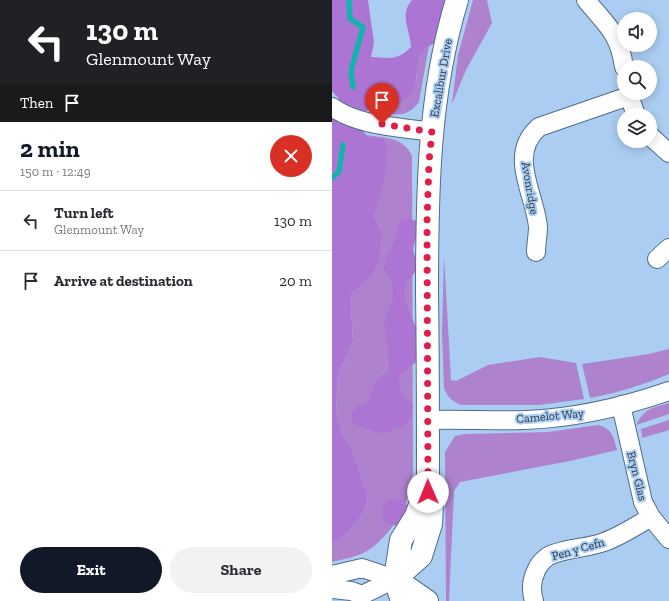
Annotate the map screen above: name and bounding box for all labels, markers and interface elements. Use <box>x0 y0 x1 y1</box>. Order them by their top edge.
map controls <box>617 12 657 148</box>
button: sound <box>617 12 657 52</box>
text: 130 m <box>86 14 158 47</box>
icon: left <box>20 16 72 68</box>
street label: Excalibur Drive <box>427 37 455 119</box>
text: Glenmount Way <box>86 48 211 70</box>
button: search <box>617 60 657 100</box>
pin <box>365 83 399 124</box>
icon: arrive <box>371 89 393 111</box>
icon: arrive <box>61 92 83 114</box>
text: Then <box>20 94 53 112</box>
button: layers <box>617 108 657 148</box>
text: 2 min <box>20 134 80 163</box>
button: close <box>270 135 312 177</box>
street label: Avonridge <box>518 161 542 216</box>
text: 150 m · 12:49 <box>20 164 91 179</box>
text: Turn left <box>54 204 114 222</box>
icon: left <box>20 210 42 232</box>
text: 130 m <box>274 212 312 230</box>
text: Glenmount Way <box>54 222 144 237</box>
icon: arrive <box>20 270 42 292</box>
text: Arrive at destination <box>54 272 193 290</box>
text: 20 m <box>279 272 312 290</box>
street label: Camelot Way <box>516 406 585 426</box>
street label: Bryn Glas <box>624 450 650 502</box>
position arrow <box>407 471 449 513</box>
street label: Pen y Cefn <box>550 535 606 563</box>
button: Exit <box>20 547 162 593</box>
button: Share <box>170 547 312 593</box>

